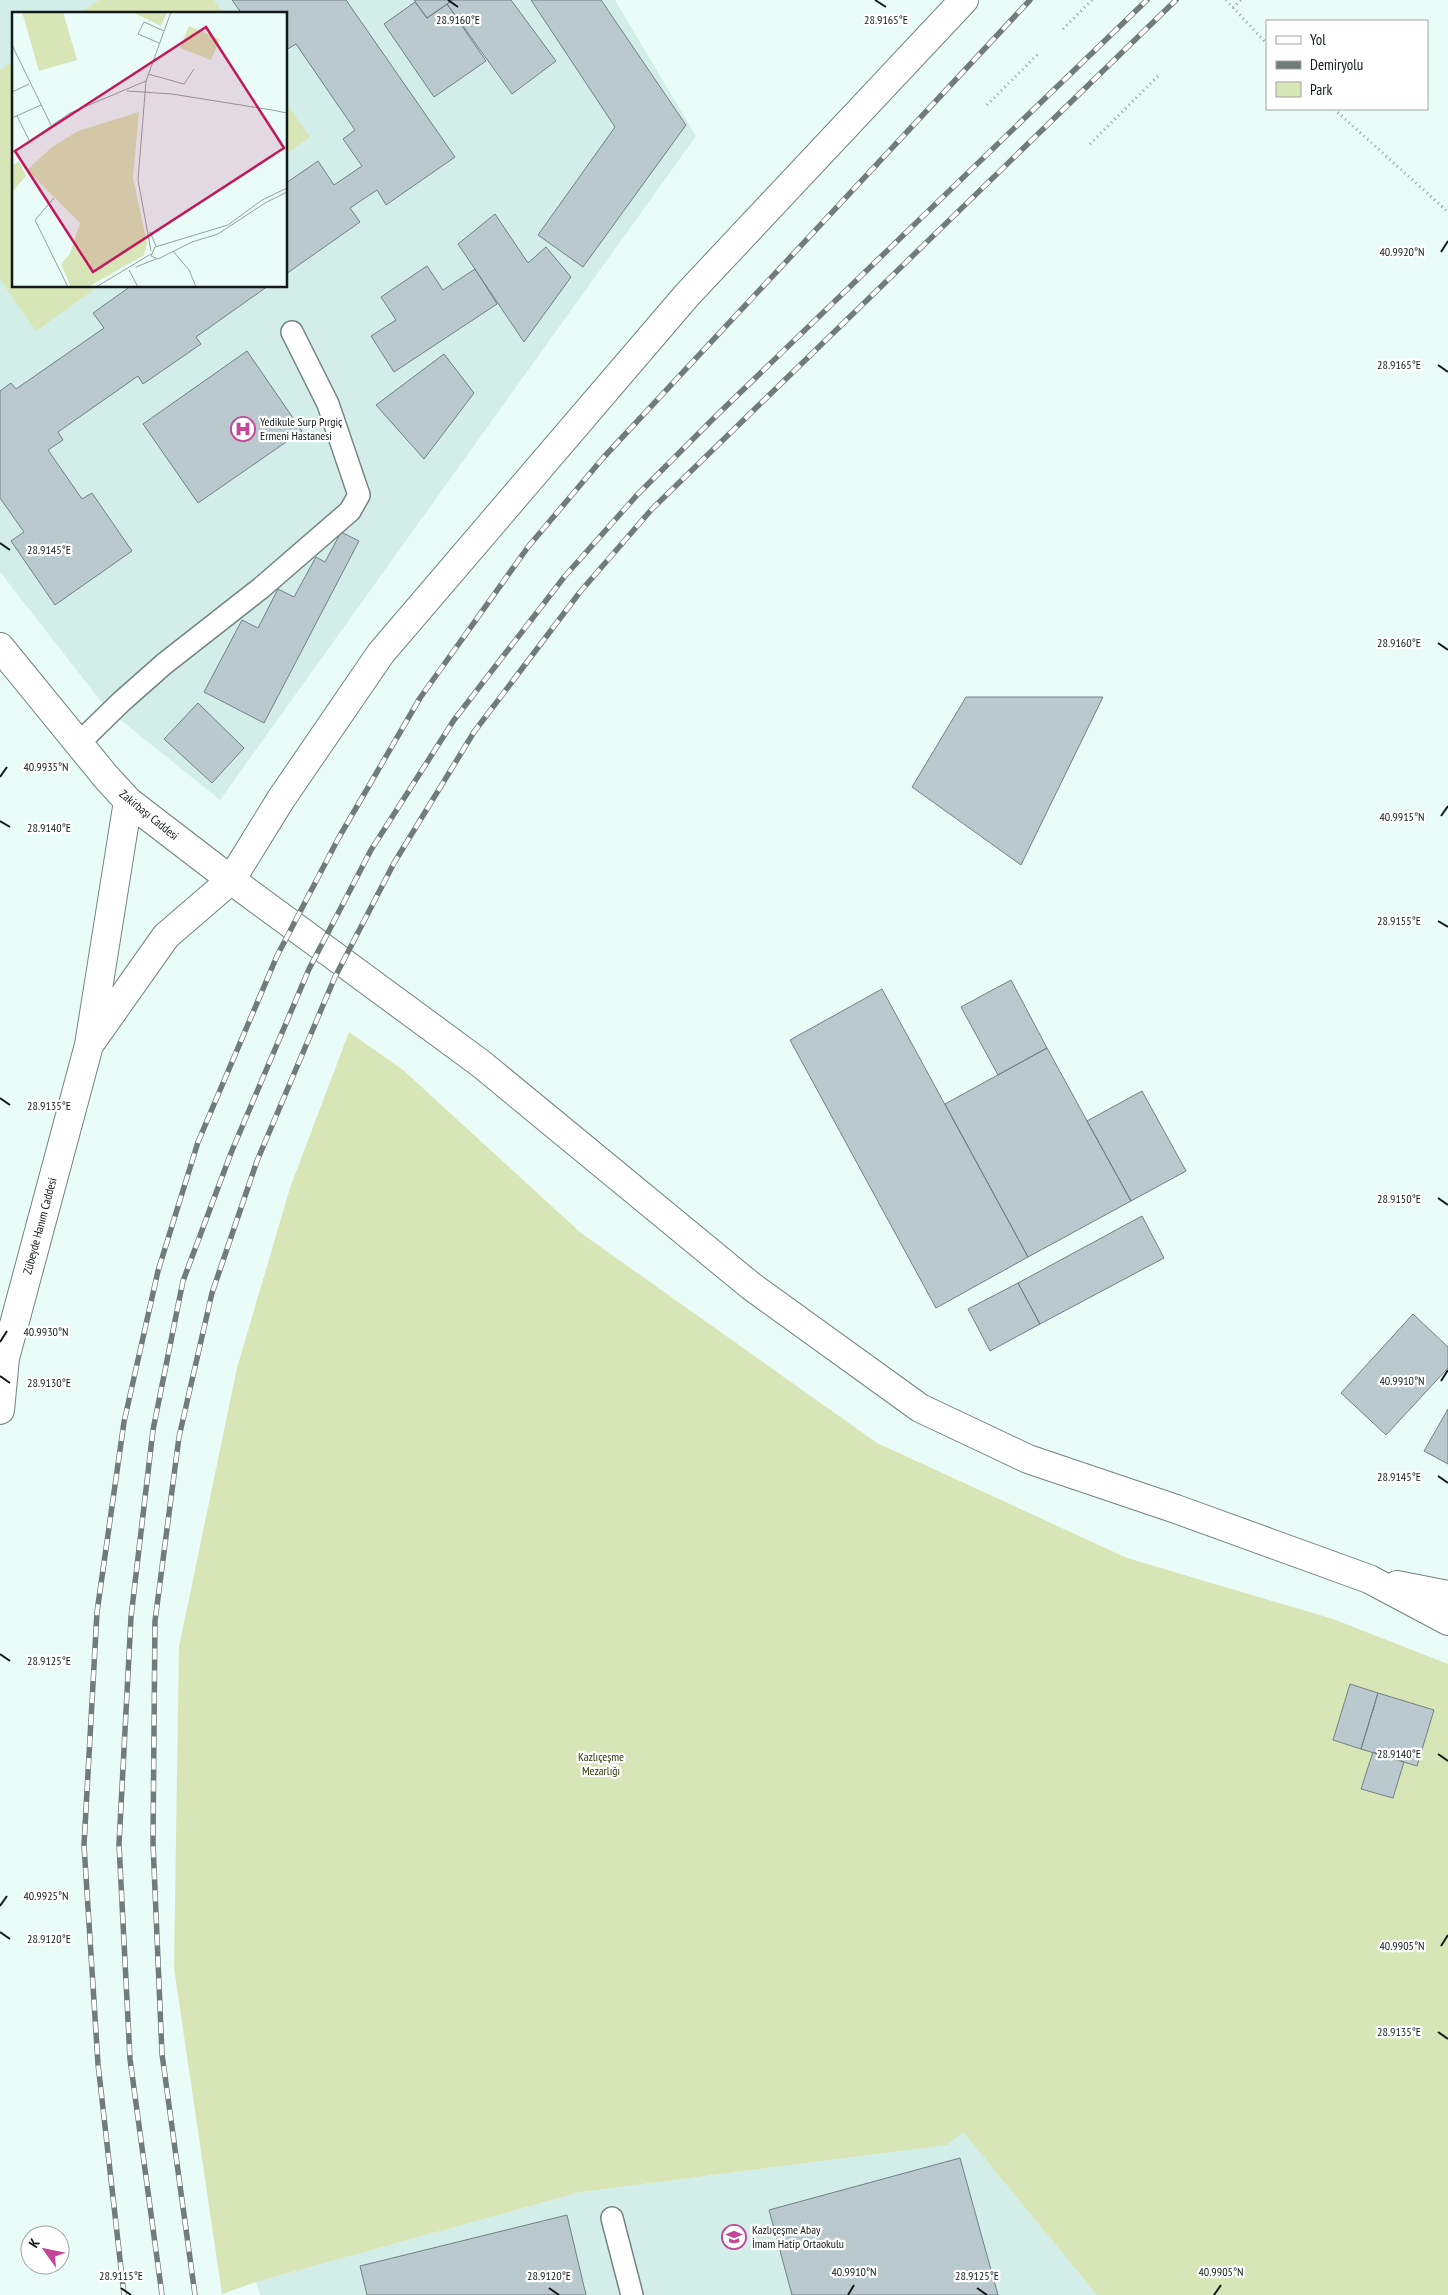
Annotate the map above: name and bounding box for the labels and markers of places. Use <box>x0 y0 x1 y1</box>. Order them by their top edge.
place label: Yedikule Surp Pırgiç Ermeni Hastanesi <box>260 414 343 443</box>
hospital icon: Yedikule Surp Pırgiç Ermeni Hastanesi <box>230 416 256 442</box>
place label: Kazlıçeşme Abay İmam Hatip Ortaokulu <box>752 2222 844 2251</box>
school or university icon: Kazlıçeşme Abay İmam Hatip Ortaokulu <box>721 2224 747 2250</box>

